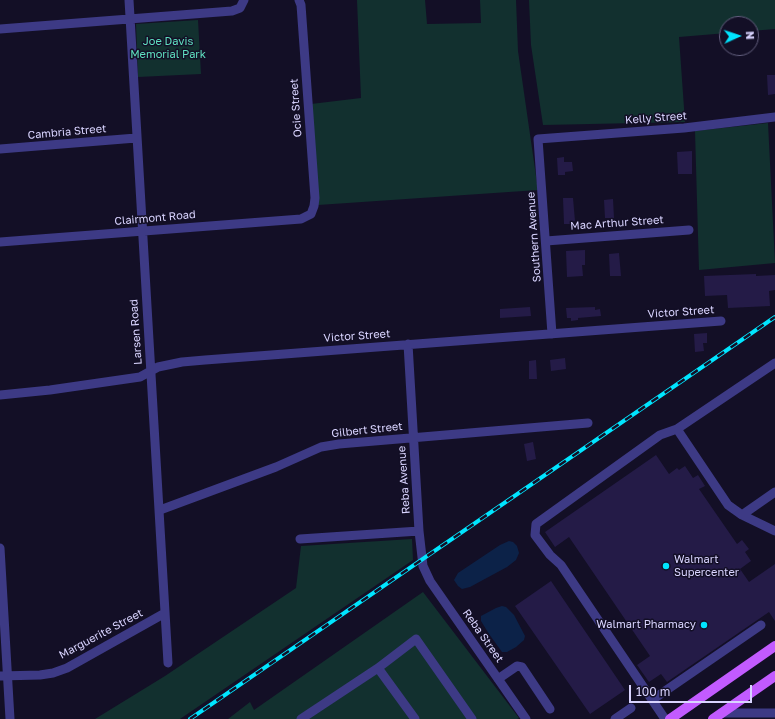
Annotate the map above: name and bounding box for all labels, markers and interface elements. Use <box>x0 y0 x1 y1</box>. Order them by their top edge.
north arrow <box>719 16 759 56</box>
text: N <box>744 31 757 40</box>
park label: Joe Davis Memorial Park <box>130 35 206 61</box>
street label: Ocie Street <box>287 78 305 138</box>
street label: Kelly Street <box>625 109 687 127</box>
street label: Cambria Street <box>27 122 107 142</box>
street label: Southern Avenue <box>524 191 544 283</box>
street label: Clairmont Road <box>114 208 196 228</box>
street label: Mac Arthur Street <box>570 213 664 233</box>
street label: Larsen Road <box>127 299 145 365</box>
street label: Victor Street <box>647 303 715 321</box>
street label: Victor Street <box>323 327 391 345</box>
street label: Gilbert Street <box>331 420 403 440</box>
street label: Reba Avenue <box>395 445 413 515</box>
place label: Walmart Supercenter <box>674 553 739 579</box>
marker: Walmart Supercenter <box>661 561 671 571</box>
street label: Marguerite Street <box>57 606 145 662</box>
street label: Reba Street <box>460 607 506 665</box>
place label: Walmart Pharmacy <box>596 618 696 632</box>
marker: Walmart Pharmacy <box>699 620 709 630</box>
scale bar <box>631 677 754 703</box>
text: 100 m <box>636 684 670 699</box>

